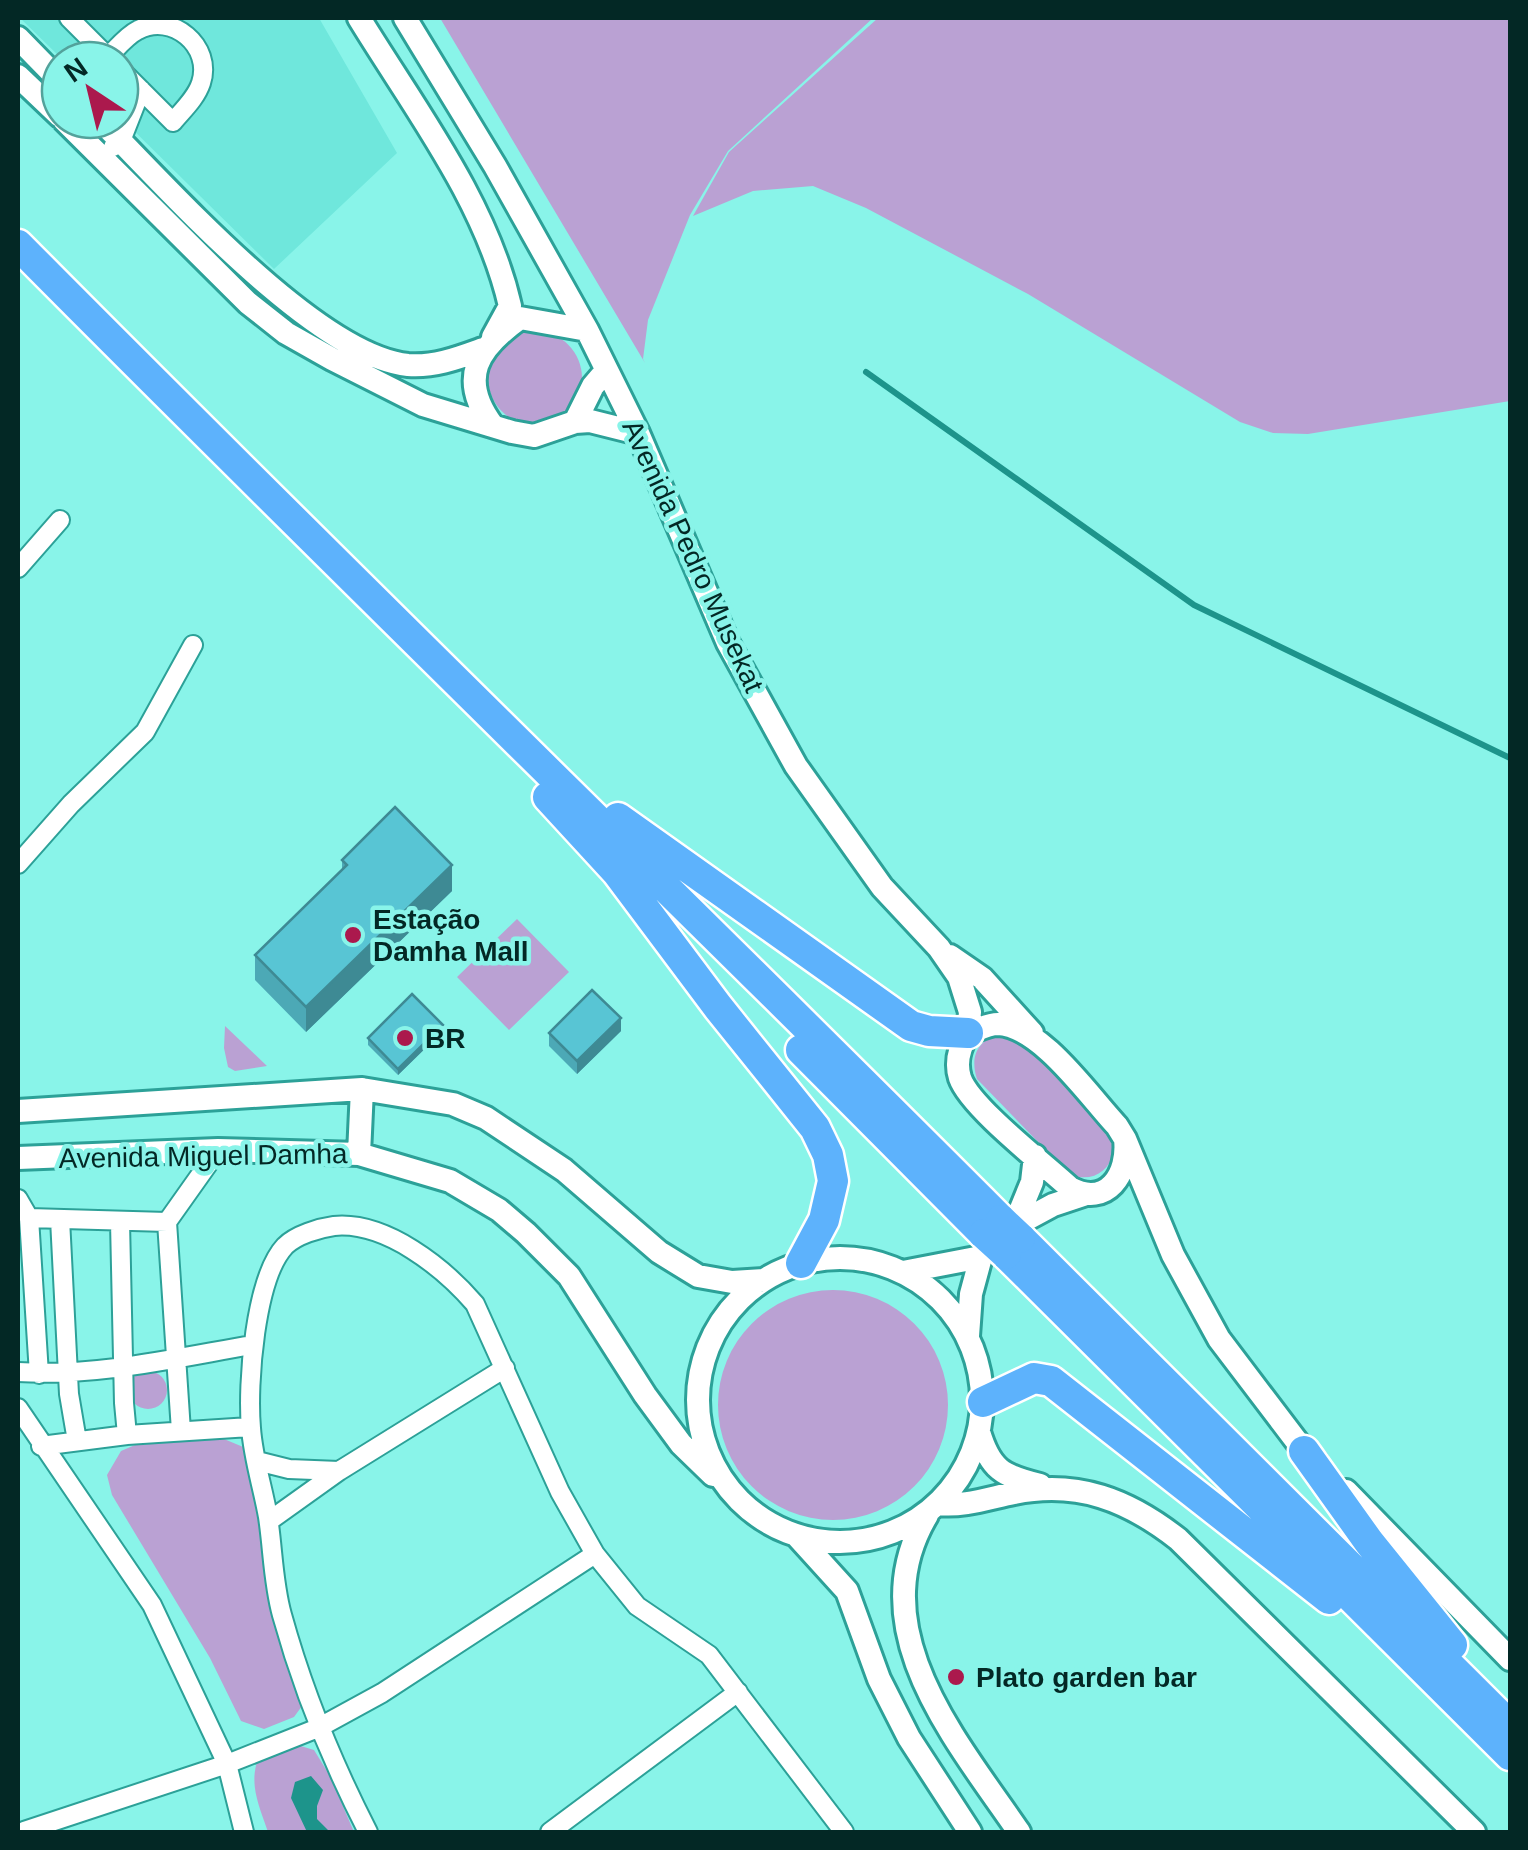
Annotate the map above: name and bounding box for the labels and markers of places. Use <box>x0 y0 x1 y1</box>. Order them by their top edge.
place label: Estação Damha Mall <box>373 904 529 967</box>
marker: Estação Damha Mall <box>342 924 364 946</box>
place label: BR <box>425 1023 465 1054</box>
marker: BR <box>394 1027 416 1049</box>
place label: Plato garden bar <box>976 1662 1197 1693</box>
marker: Plato garden bar <box>945 1666 967 1688</box>

